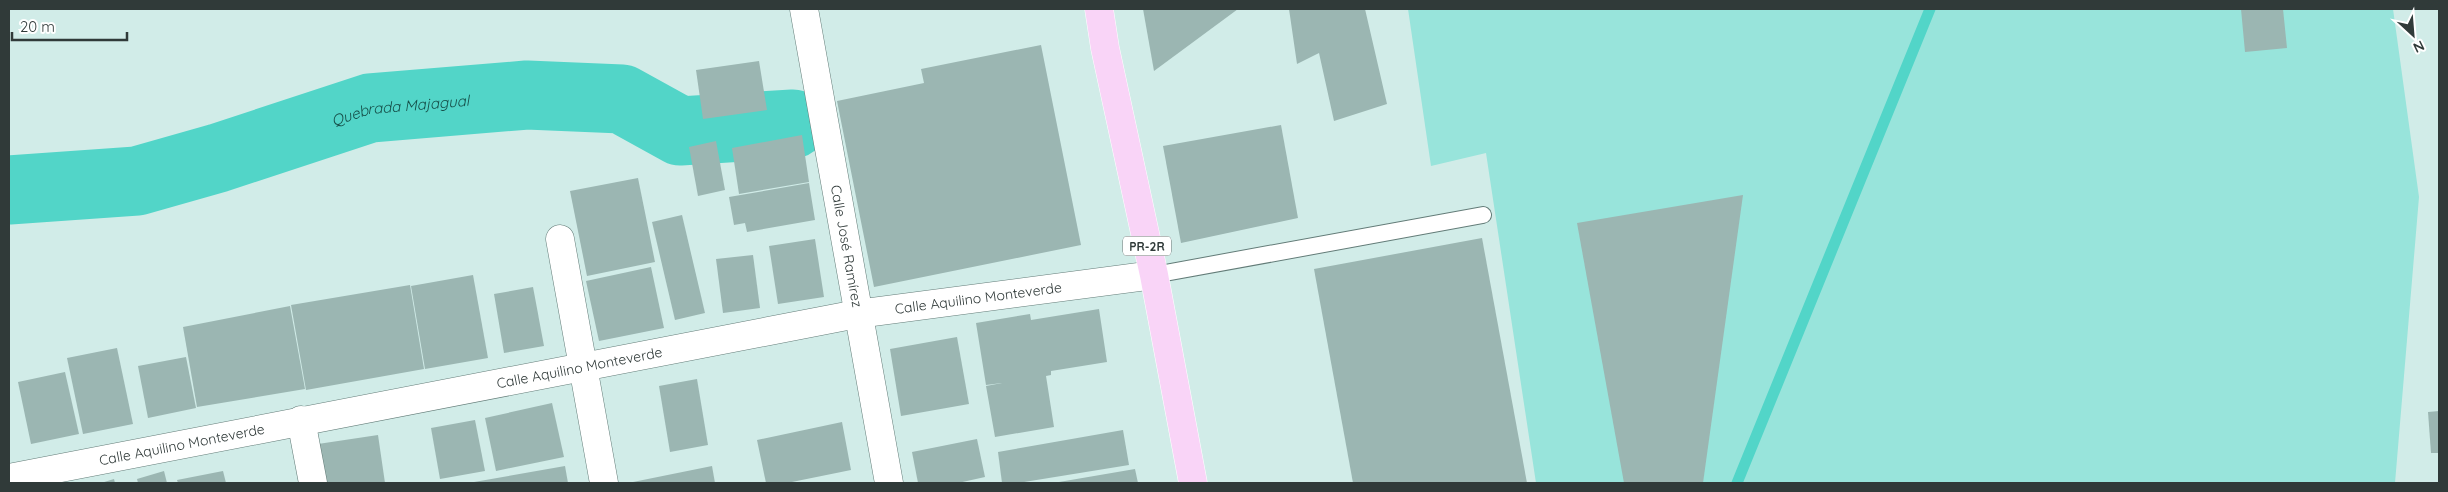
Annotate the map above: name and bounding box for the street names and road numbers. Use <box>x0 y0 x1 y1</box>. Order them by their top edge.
street label: Calle José Ramírez <box>827 184 866 309</box>
road number: PR-2R <box>1123 237 1171 256</box>
street label: Calle Aquilino Monteverde <box>894 278 1063 318</box>
street label: Calle Aquilino Monteverde <box>495 343 664 392</box>
street label: Calle Aquilino Monteverde <box>97 420 266 469</box>

